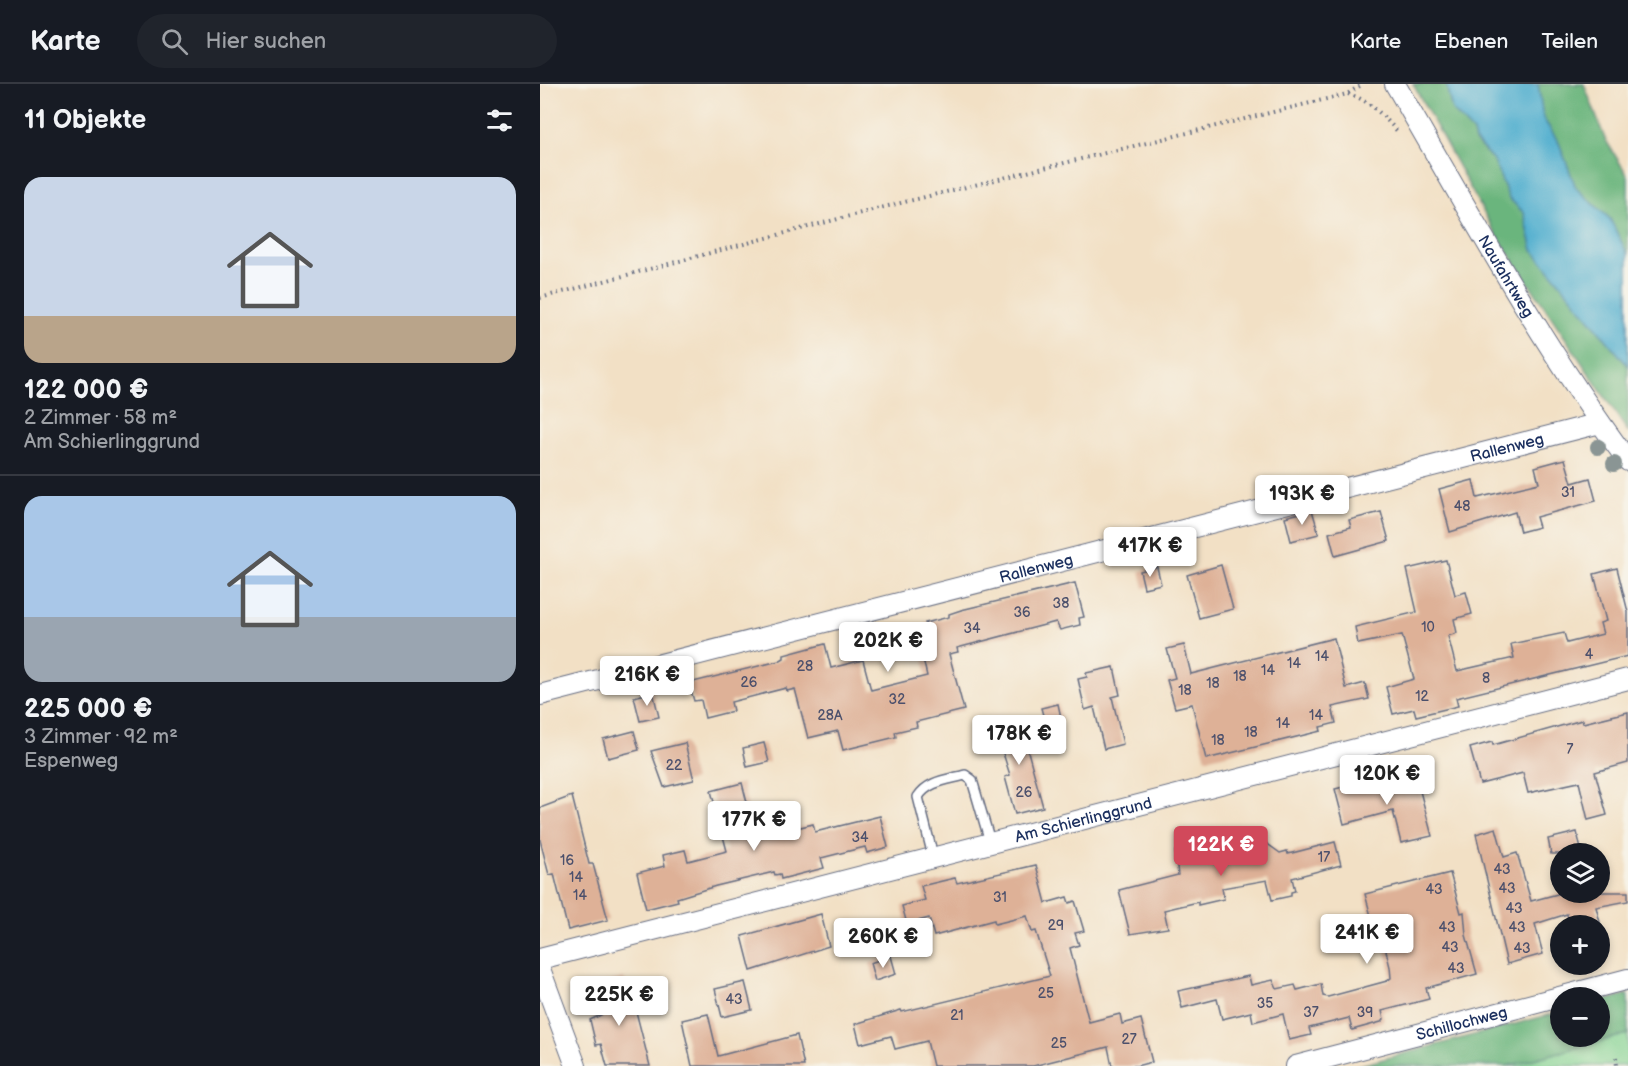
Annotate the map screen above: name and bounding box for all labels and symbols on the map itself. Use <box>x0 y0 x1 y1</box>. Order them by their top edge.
street label: Naufahrtweg <box>1473 232 1537 321</box>
street label: Rallenweg <box>1468 430 1546 467</box>
pin: 193K € <box>1253 475 1351 526</box>
house number: 31 <box>1561 484 1575 501</box>
house number: 48 <box>1454 498 1470 515</box>
pin: 417K € <box>1101 527 1199 578</box>
street label: Rallenweg <box>997 551 1075 588</box>
house number: 38 <box>1053 595 1069 612</box>
house number: 36 <box>1013 604 1031 621</box>
house number: 10 <box>1421 619 1435 636</box>
house number: 34 <box>963 620 981 637</box>
pin: 202K € <box>839 622 937 673</box>
house number: 4 <box>1585 646 1594 663</box>
house number: 14 <box>1315 648 1329 665</box>
house number: 14 <box>1287 655 1301 672</box>
pin: 216K € <box>598 656 696 707</box>
house number: 28 <box>797 658 813 675</box>
house number: 14 <box>1261 662 1275 679</box>
house number: 18 <box>1233 668 1247 685</box>
house number: 8 <box>1482 670 1490 687</box>
house number: 26 <box>741 674 758 691</box>
house number: 18 <box>1206 675 1220 692</box>
house number: 18 <box>1178 682 1192 699</box>
house number: 12 <box>1415 688 1430 705</box>
house number: 32 <box>889 691 906 708</box>
house number: 28A <box>818 707 843 724</box>
house number: 14 <box>1309 707 1323 724</box>
pin: 178K € <box>970 715 1068 766</box>
house number: 14 <box>1276 715 1290 732</box>
house number: 18 <box>1244 724 1258 741</box>
house number: 18 <box>1211 732 1225 749</box>
house number: 7 <box>1567 741 1574 758</box>
pin: 120K € <box>1338 755 1436 806</box>
house number: 22 <box>666 757 683 774</box>
house number: 26 <box>1016 784 1033 801</box>
street label: Am Schierlinggrund <box>1013 794 1154 847</box>
pin: 177K € <box>705 801 803 852</box>
pin: 122K € <box>1172 826 1270 877</box>
house number: 34 <box>851 829 869 846</box>
house number: 17 <box>1318 849 1330 866</box>
house number: 16 <box>560 852 574 869</box>
house number: 43 <box>1493 861 1511 878</box>
house number: 14 <box>569 869 583 886</box>
house number: 43 <box>1498 880 1516 897</box>
house number: 43 <box>1425 881 1443 898</box>
house number: 14 <box>573 887 587 904</box>
house number: 31 <box>993 889 1007 906</box>
house number: 43 <box>1505 900 1523 917</box>
pin: 241K € <box>1318 914 1416 965</box>
house number: 29 <box>1048 917 1064 934</box>
pin: 260K € <box>834 918 932 969</box>
house number: 43 <box>1438 919 1456 936</box>
house number: 43 <box>1508 919 1526 936</box>
house number: 43 <box>1441 939 1459 956</box>
house number: 43 <box>1513 940 1531 957</box>
house number: 43 <box>1447 960 1465 977</box>
pin: 225K € <box>570 976 668 1027</box>
house number: 25 <box>1038 985 1054 1002</box>
house number: 43 <box>725 991 743 1008</box>
house number: 35 <box>1257 995 1273 1012</box>
street label: Schillochweg <box>1414 1003 1509 1045</box>
house number: 37 <box>1303 1004 1319 1021</box>
house number: 39 <box>1357 1004 1373 1021</box>
house number: 21 <box>950 1007 964 1024</box>
house number: 27 <box>1121 1031 1137 1048</box>
house number: 25 <box>1051 1035 1067 1052</box>

